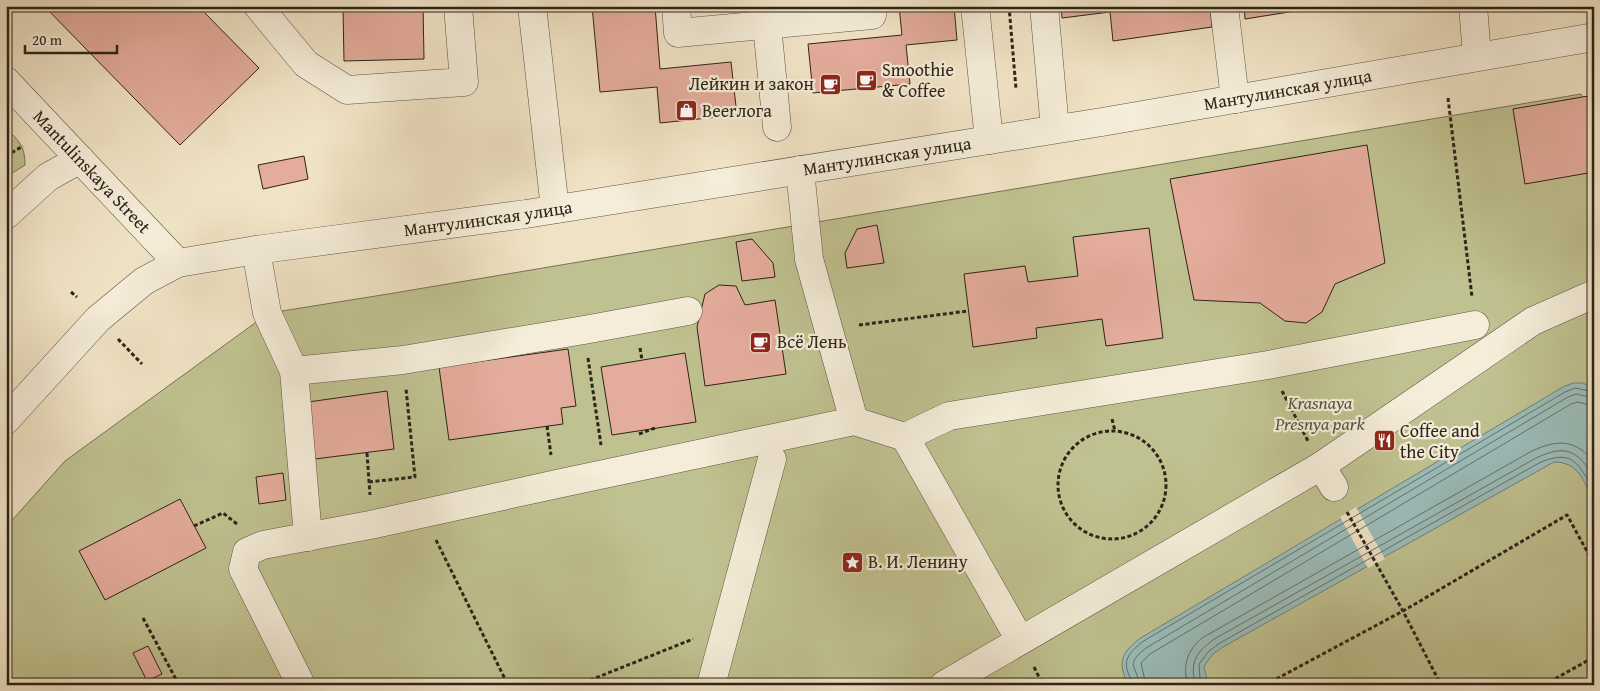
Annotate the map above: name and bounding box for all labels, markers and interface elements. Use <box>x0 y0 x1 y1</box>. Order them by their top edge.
scale bar <box>25 22 118 54</box>
text: 20 m <box>32 29 63 50</box>
place label: Smoothie & Coffee <box>882 56 954 104</box>
street label: Мантулинская улица <box>1202 62 1374 117</box>
cafe icon: Smoothie & Coffee <box>854 68 878 92</box>
place label: Лейкин и закон <box>689 70 814 97</box>
cafe icon: Лейкин и закон <box>818 72 842 96</box>
place label: Beerлога <box>702 97 772 124</box>
shop icon: Beerлога <box>674 99 698 123</box>
street label: Mantulinskaya Street <box>27 104 158 240</box>
street label: Мантулинская улица <box>801 129 974 183</box>
street label: Мантулинская улица <box>402 193 575 243</box>
place label: Всё Лень <box>777 328 846 355</box>
cafe icon: Всё Лень <box>749 330 773 354</box>
park label: Krasnaya Presnya park <box>1274 389 1366 437</box>
place label: Coffee and the City <box>1400 417 1480 465</box>
restaurant icon: Coffee and the City <box>1372 429 1396 453</box>
place label: В. И. Ленину <box>868 548 968 575</box>
place icon: В. И. Ленину <box>840 550 864 574</box>

